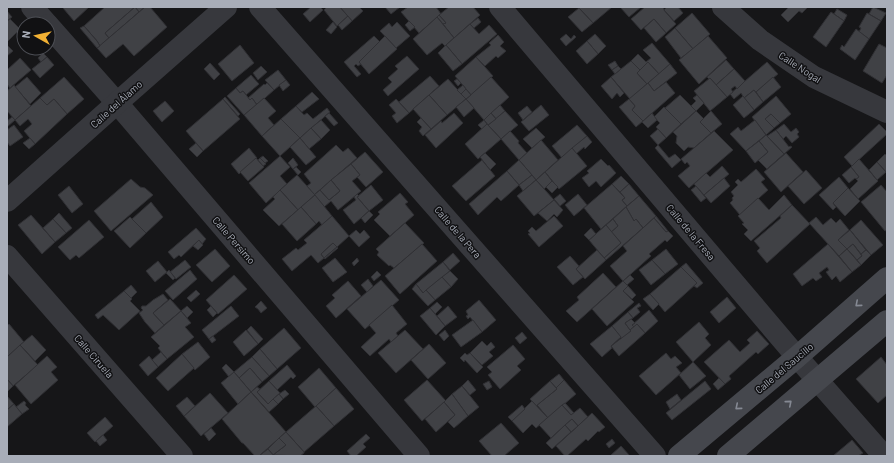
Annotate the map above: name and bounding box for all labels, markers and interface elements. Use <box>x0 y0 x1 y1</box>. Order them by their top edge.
north arrow <box>16 16 56 56</box>
text: N <box>19 30 33 39</box>
street label: Calle Nogal <box>777 49 823 85</box>
street label: Calle del Álamo <box>88 78 144 130</box>
street label: Calle de la Fresa <box>664 201 718 263</box>
street label: Calle de la Pera <box>432 204 484 260</box>
street label: Calle Persimo <box>210 214 258 266</box>
one-way arrow <box>855 299 862 306</box>
street label: Calle Ciruela <box>72 332 116 380</box>
street label: Calle del Saucillo <box>752 340 816 396</box>
one-way arrow <box>784 401 792 408</box>
one-way arrow <box>735 402 742 409</box>

